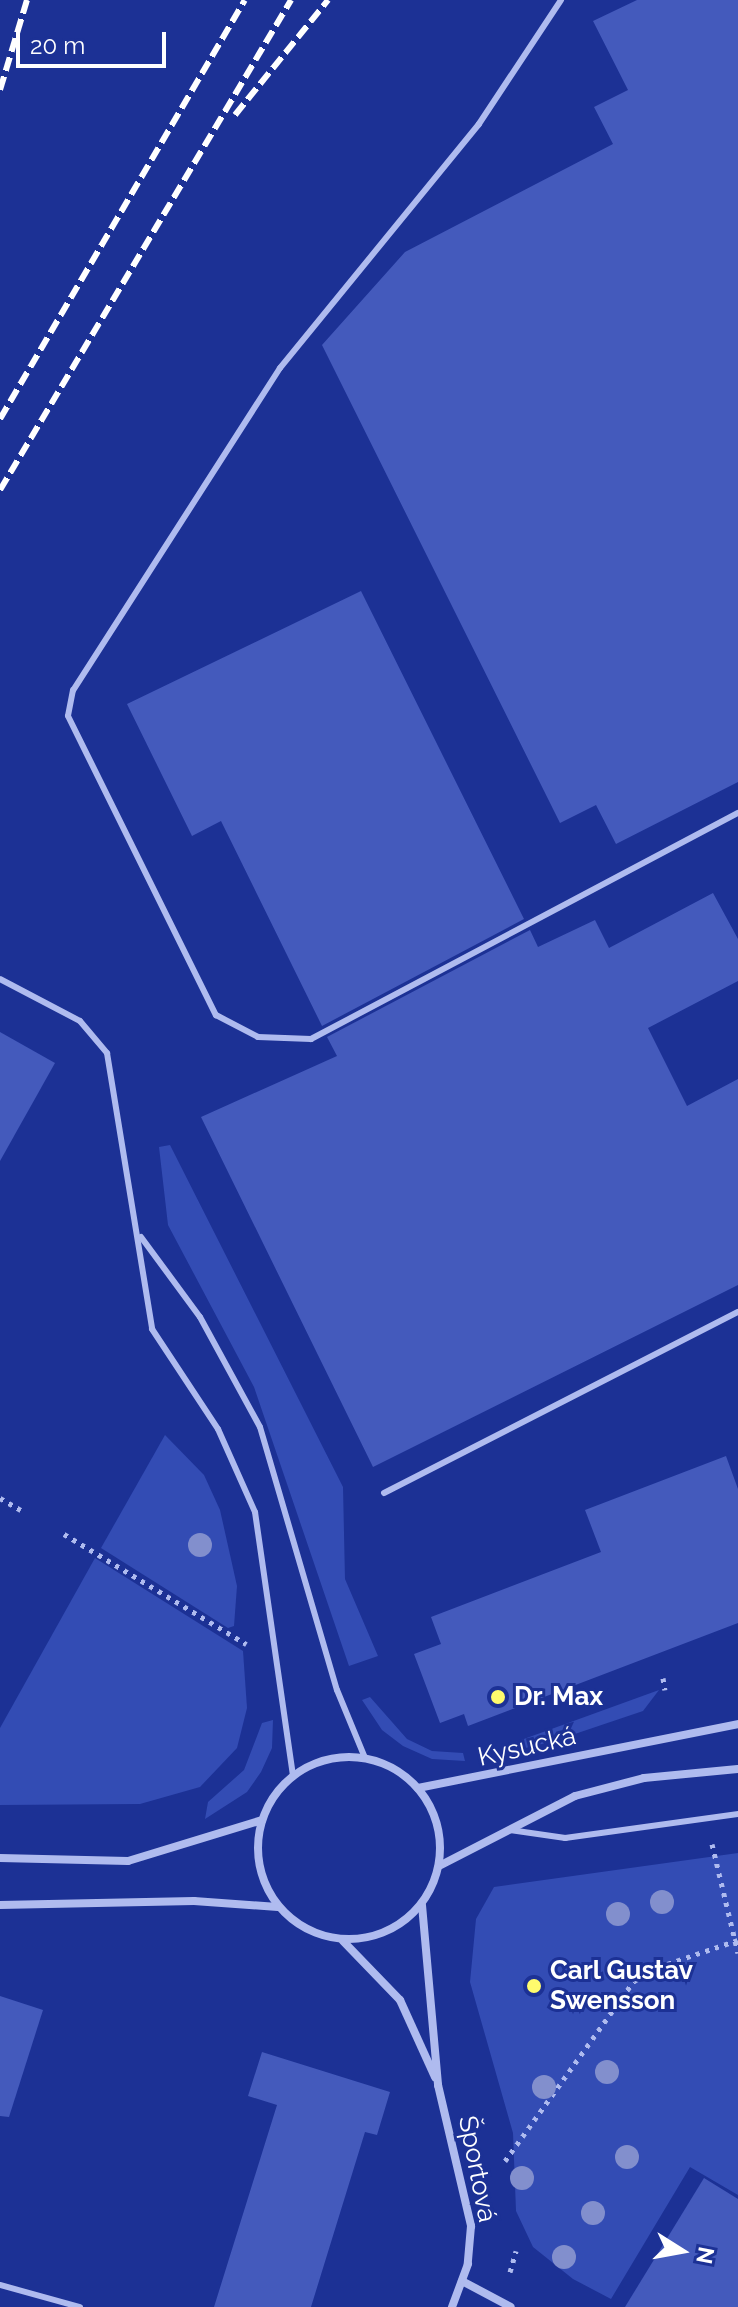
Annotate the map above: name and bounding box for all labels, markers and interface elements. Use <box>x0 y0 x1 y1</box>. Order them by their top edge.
scale bar <box>20 16 170 66</box>
text: 20 m <box>30 31 85 60</box>
place label: Dr. Max <box>514 1681 603 1713</box>
marker: Dr. Max <box>489 1688 507 1706</box>
street label: Kysucká <box>475 1721 579 1773</box>
place label: Carl Gustav Swensson <box>550 1955 694 2016</box>
marker: Carl Gustav Swensson <box>525 1977 543 1995</box>
street label: Športová <box>451 2113 503 2225</box>
north arrow <box>642 2211 722 2291</box>
text: N <box>691 2245 720 2266</box>

